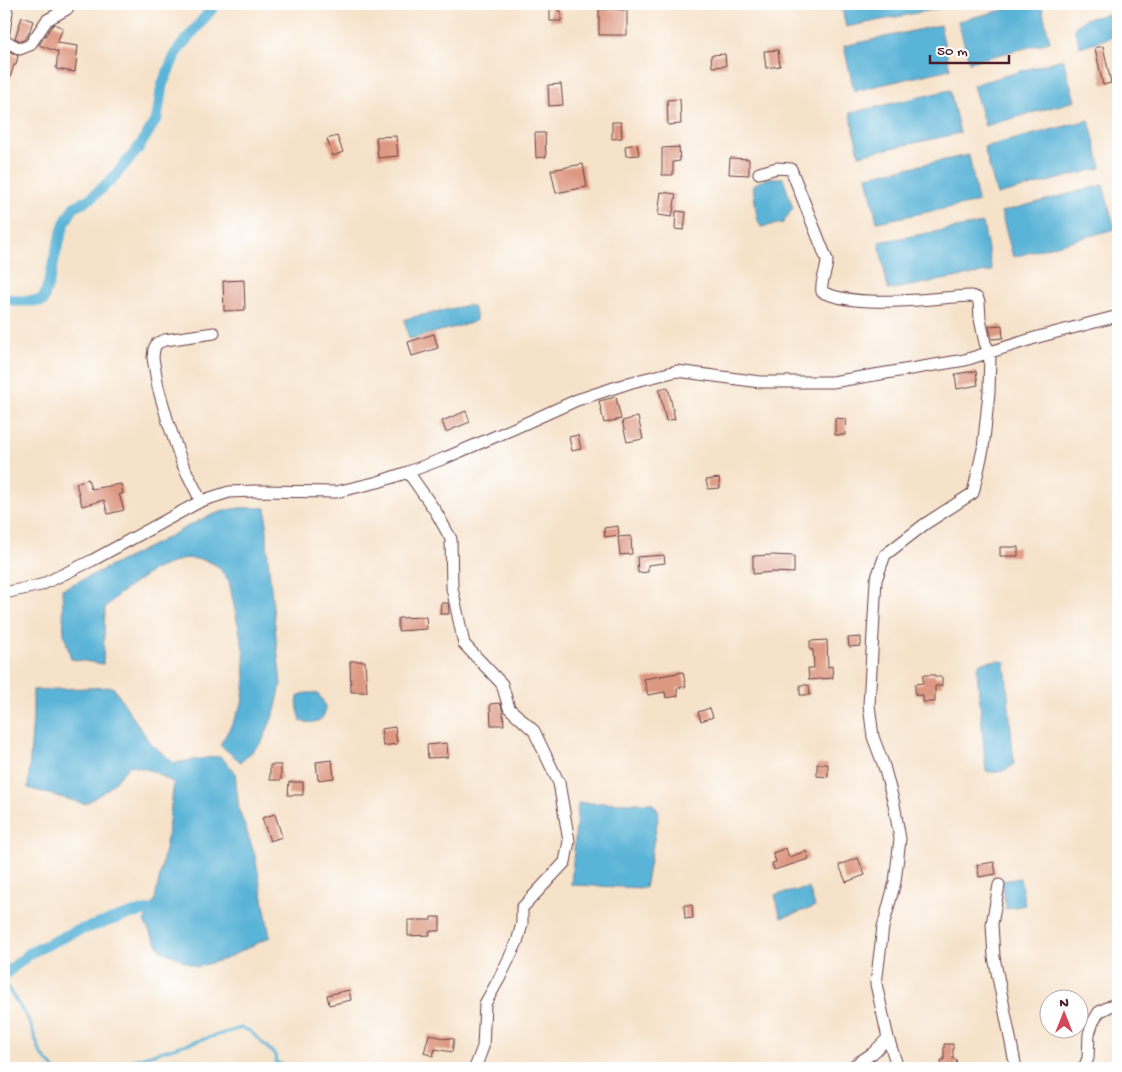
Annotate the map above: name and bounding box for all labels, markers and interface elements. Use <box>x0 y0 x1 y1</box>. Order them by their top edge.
scale bar <box>930 32 1008 64</box>
text: 50 m <box>937 43 968 61</box>
north arrow <box>1040 990 1090 1040</box>
text: N <box>1059 995 1069 1012</box>

